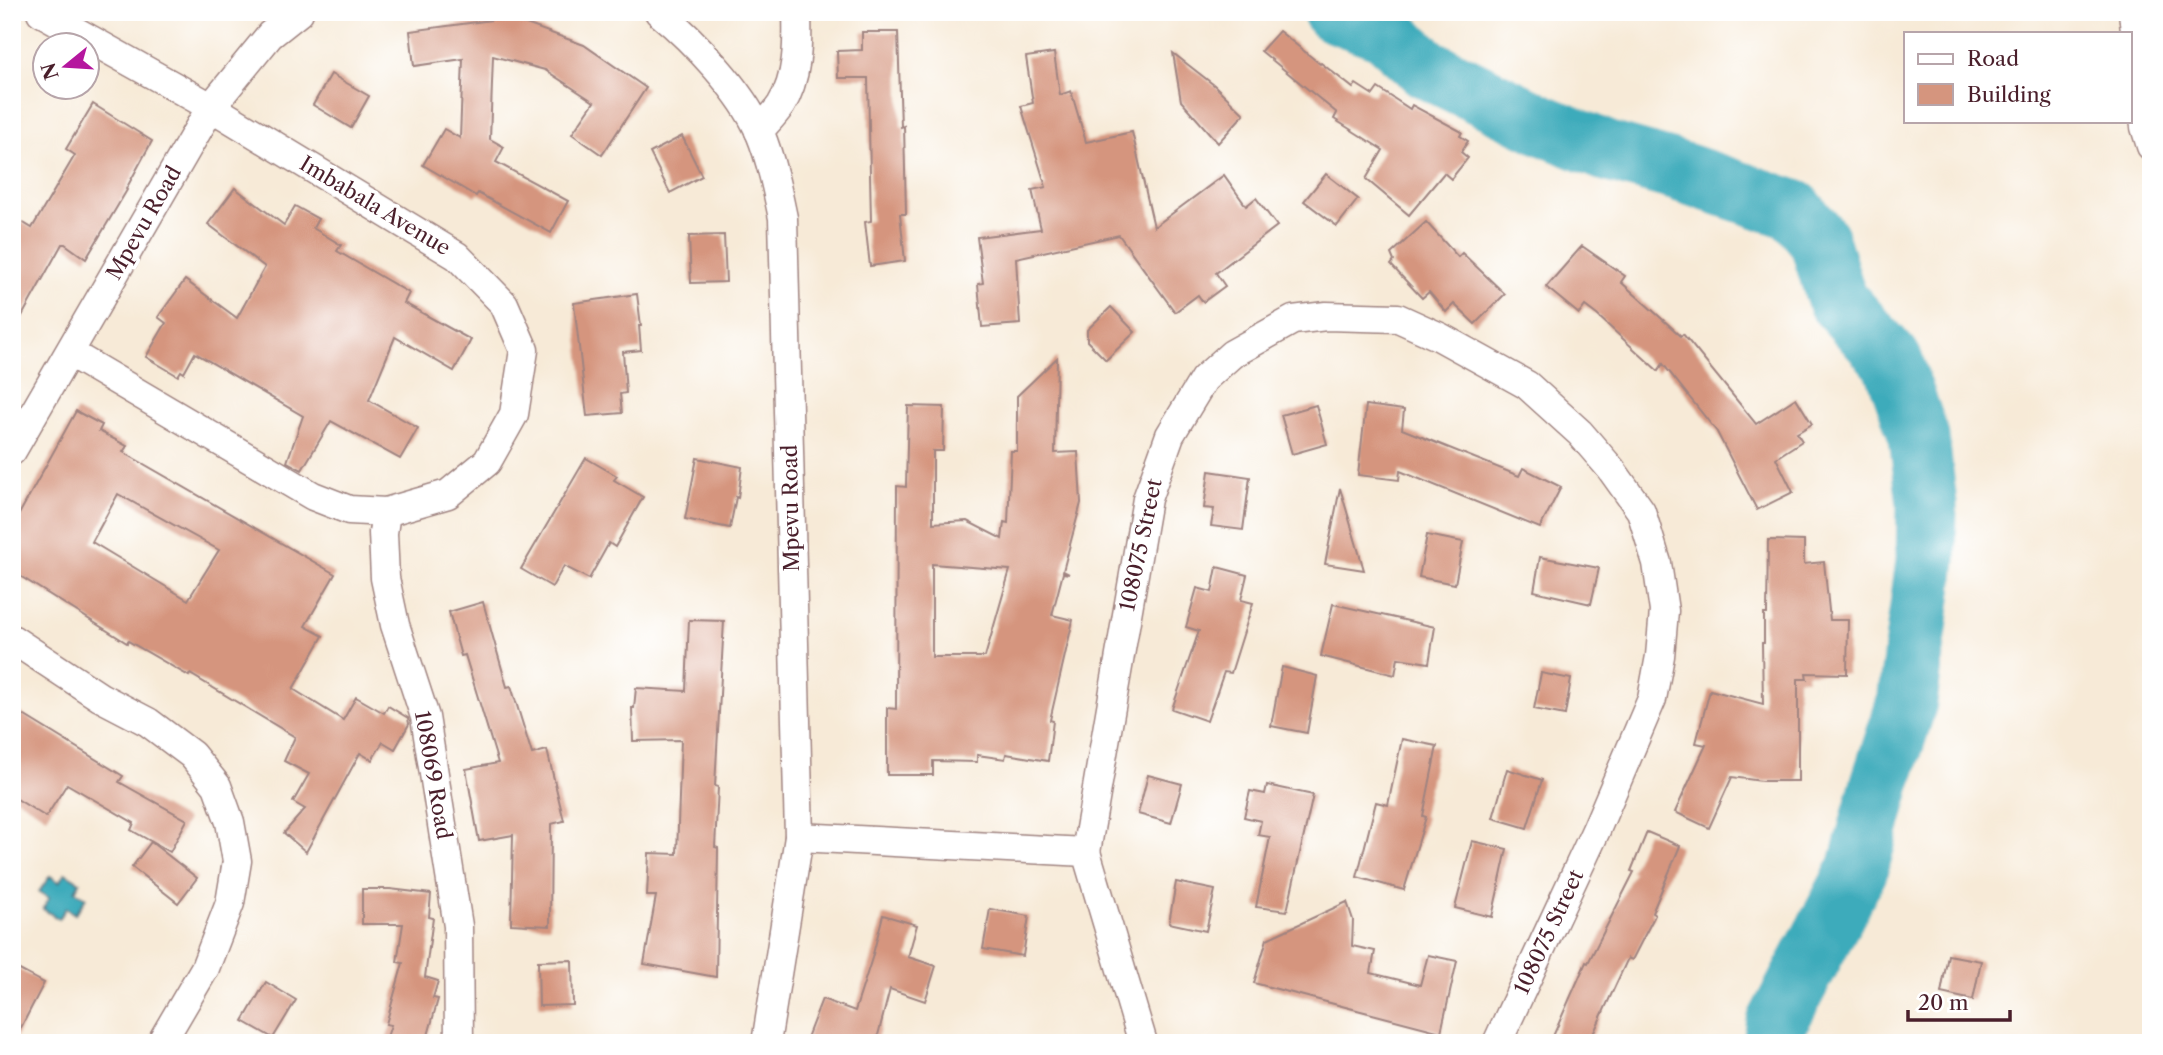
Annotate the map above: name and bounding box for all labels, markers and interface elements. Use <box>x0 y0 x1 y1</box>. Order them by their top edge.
north arrow <box>32 32 102 102</box>
legend <box>1904 32 2132 122</box>
text: Road <box>1967 46 2019 71</box>
text: N <box>37 60 64 83</box>
text: Building <box>1967 82 2052 107</box>
street label: Imbabala Avenue <box>295 151 455 260</box>
street label: Mpevu Road <box>101 161 186 284</box>
street label: Mpevu Road <box>777 444 804 572</box>
street label: 108075 Street <box>1114 476 1167 613</box>
street label: 108069 Road <box>410 709 457 841</box>
street label: 108075 Street <box>1509 865 1589 998</box>
scale bar <box>1908 978 2009 1022</box>
text: 20 m <box>1918 990 1969 1015</box>

